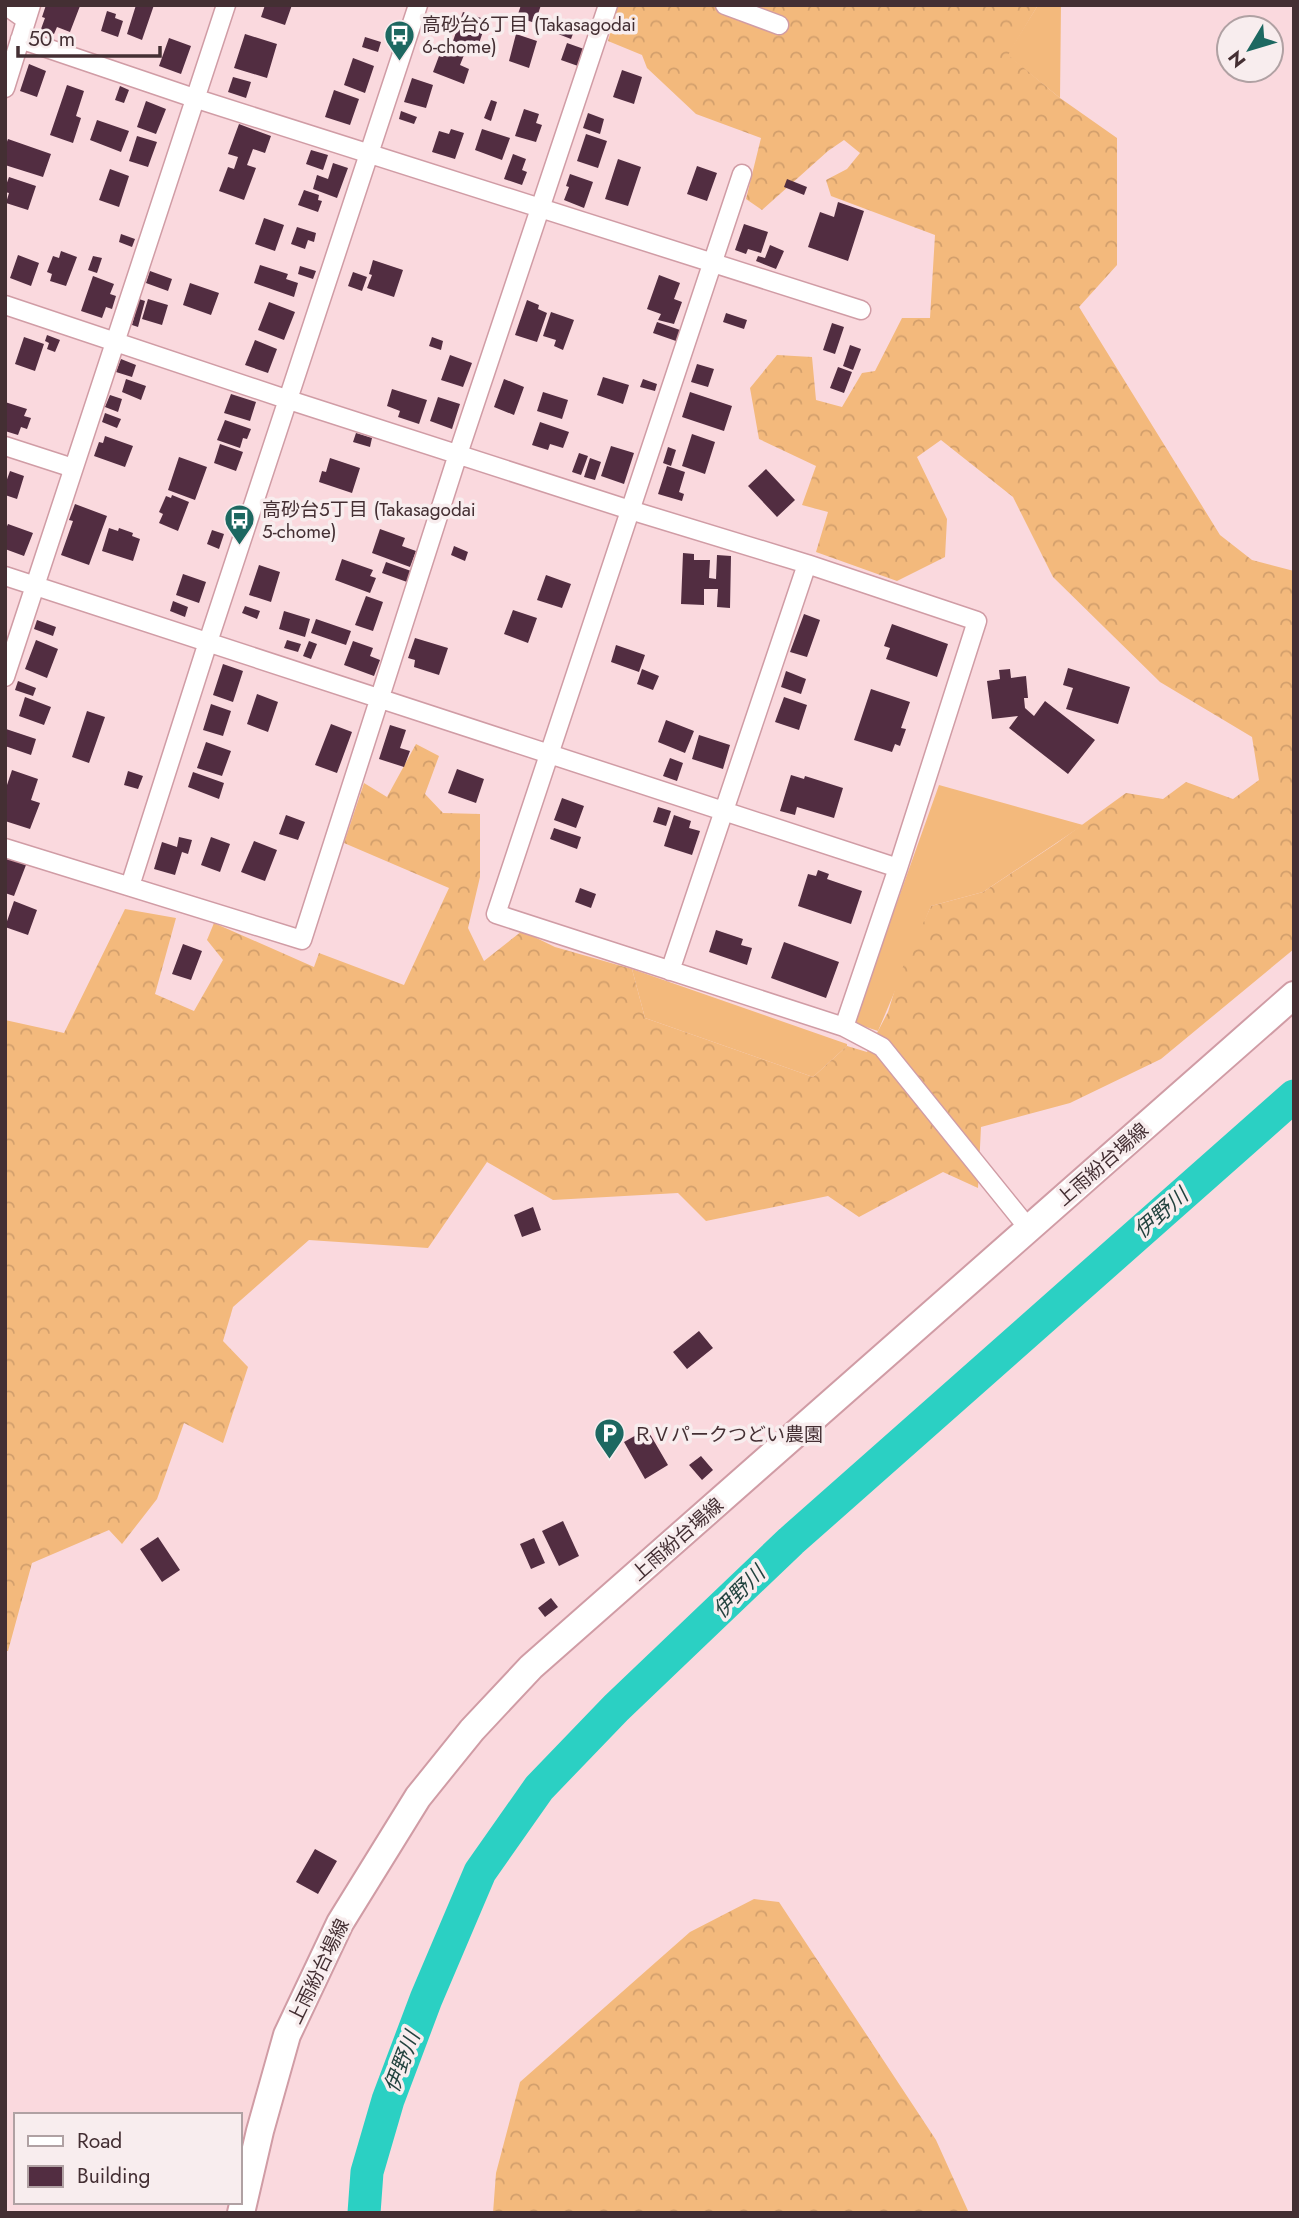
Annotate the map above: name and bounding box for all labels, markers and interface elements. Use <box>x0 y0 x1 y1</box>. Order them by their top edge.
place label: 高砂台6丁目 (Takasagodai 6-chome) <box>422 11 636 60</box>
scale bar <box>18 14 159 58</box>
north arrow <box>1215 14 1285 84</box>
bus stop icon: 高砂台6丁目 (Takasagodai 6-chome) <box>382 18 416 62</box>
text: 50 m <box>28 24 75 54</box>
text: N <box>1222 45 1252 73</box>
place label: 高砂台5丁目 (Takasagodai 5-chome) <box>262 496 476 545</box>
bus stop icon: 高砂台5丁目 (Takasagodai 5-chome) <box>222 503 256 547</box>
street label: 上雨紛台場線 <box>1050 1117 1154 1212</box>
water label: 伊野川 <box>1127 1180 1196 1245</box>
parking icon: ＲＶパークつどい農園 <box>593 1417 627 1461</box>
place label: ＲＶパークつどい農園 <box>633 1421 823 1448</box>
street label: 上雨紛台場線 <box>625 1492 729 1587</box>
water label: 伊野川 <box>706 1558 773 1625</box>
street label: 上雨紛台場線 <box>281 1914 356 2028</box>
water label: 伊野川 <box>377 2025 428 2097</box>
legend <box>14 2113 242 2204</box>
text: Road <box>77 2126 122 2156</box>
text: Building <box>77 2161 150 2191</box>

